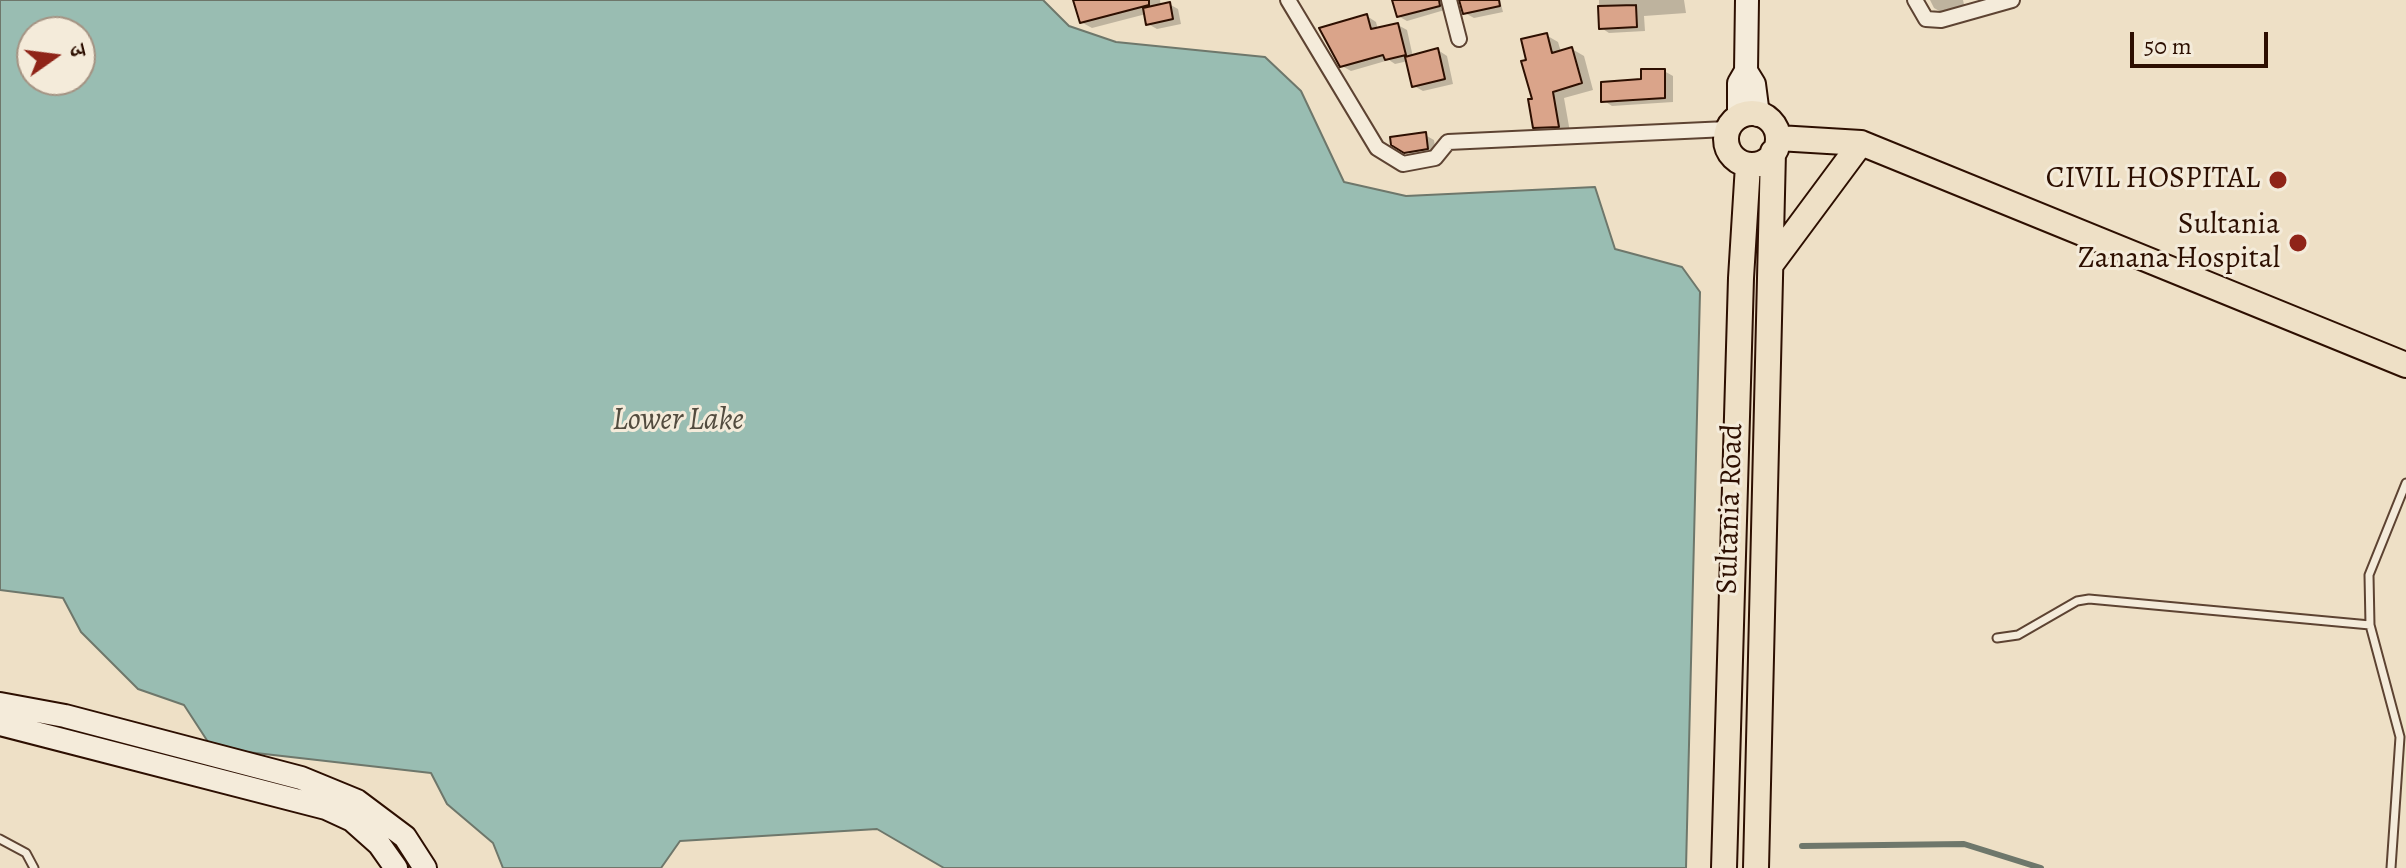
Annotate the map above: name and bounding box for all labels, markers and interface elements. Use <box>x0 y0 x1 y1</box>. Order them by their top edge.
north arrow <box>16 16 96 96</box>
scale bar <box>2134 16 2272 66</box>
text: 50 m <box>2144 30 2192 62</box>
text: उ <box>61 42 93 60</box>
place label: CIVIL HOSPITAL <box>2046 162 2260 198</box>
marker: CIVIL HOSPITAL <box>2267 169 2289 191</box>
place label: Sultania Zanana Hospital <box>2078 208 2280 278</box>
marker: Sultania Zanana Hospital <box>2287 232 2309 254</box>
water label: Lower Lake <box>612 402 744 440</box>
street label: Sultania Road <box>1710 423 1752 595</box>

